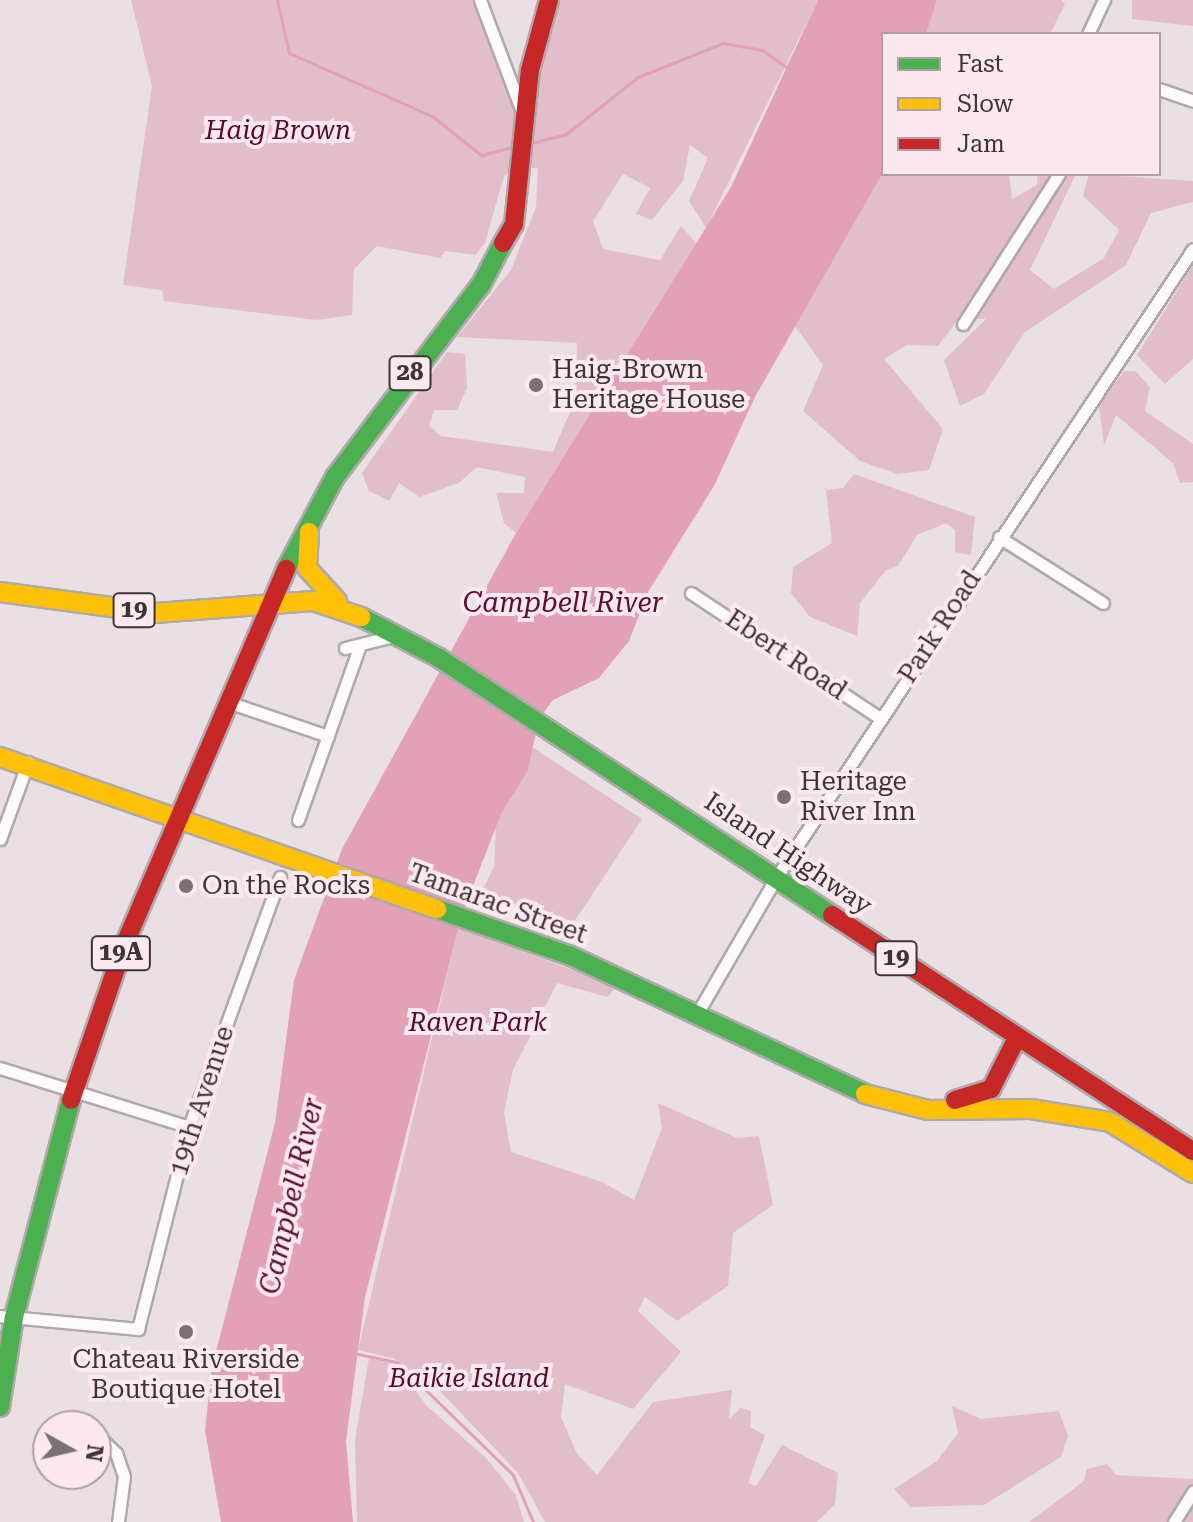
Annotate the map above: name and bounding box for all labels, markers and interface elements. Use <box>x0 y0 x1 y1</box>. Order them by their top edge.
legend <box>881 32 1161 176</box>
text: Fast <box>957 50 1004 78</box>
text: Slow <box>957 90 1013 118</box>
park label: Haig Brown <box>205 115 351 147</box>
text: Jam <box>957 130 1005 158</box>
road number: 28 <box>388 353 432 393</box>
place label: Haig-Brown Heritage House <box>552 354 745 416</box>
marker: Haig-Brown Heritage House <box>527 376 545 394</box>
street label: Park Road <box>892 565 988 689</box>
water label: Campbell River <box>463 586 663 620</box>
road number: 19 <box>112 590 156 630</box>
street label: Ebert Road <box>720 603 852 707</box>
place label: Heritage River Inn <box>800 766 916 828</box>
street label: Island Highway <box>698 786 878 922</box>
marker: Heritage River Inn <box>775 788 793 806</box>
street label: Tamarac Street <box>405 857 591 951</box>
place label: On the Rocks <box>202 870 370 902</box>
marker: On the Rocks <box>177 877 195 895</box>
road number: 19A <box>89 933 153 973</box>
road number: 19 <box>874 938 918 978</box>
park label: Raven Park <box>409 1007 547 1039</box>
street label: 19th Avenue <box>163 1022 241 1180</box>
water label: Campbell River <box>253 1094 331 1298</box>
marker: Chateau Riverside Boutique Hotel <box>177 1323 195 1341</box>
place label: Chateau Riverside Boutique Hotel <box>72 1344 300 1406</box>
park label: Baikie Island <box>389 1363 549 1395</box>
north arrow <box>32 1410 112 1490</box>
text: N <box>81 1443 108 1463</box>

